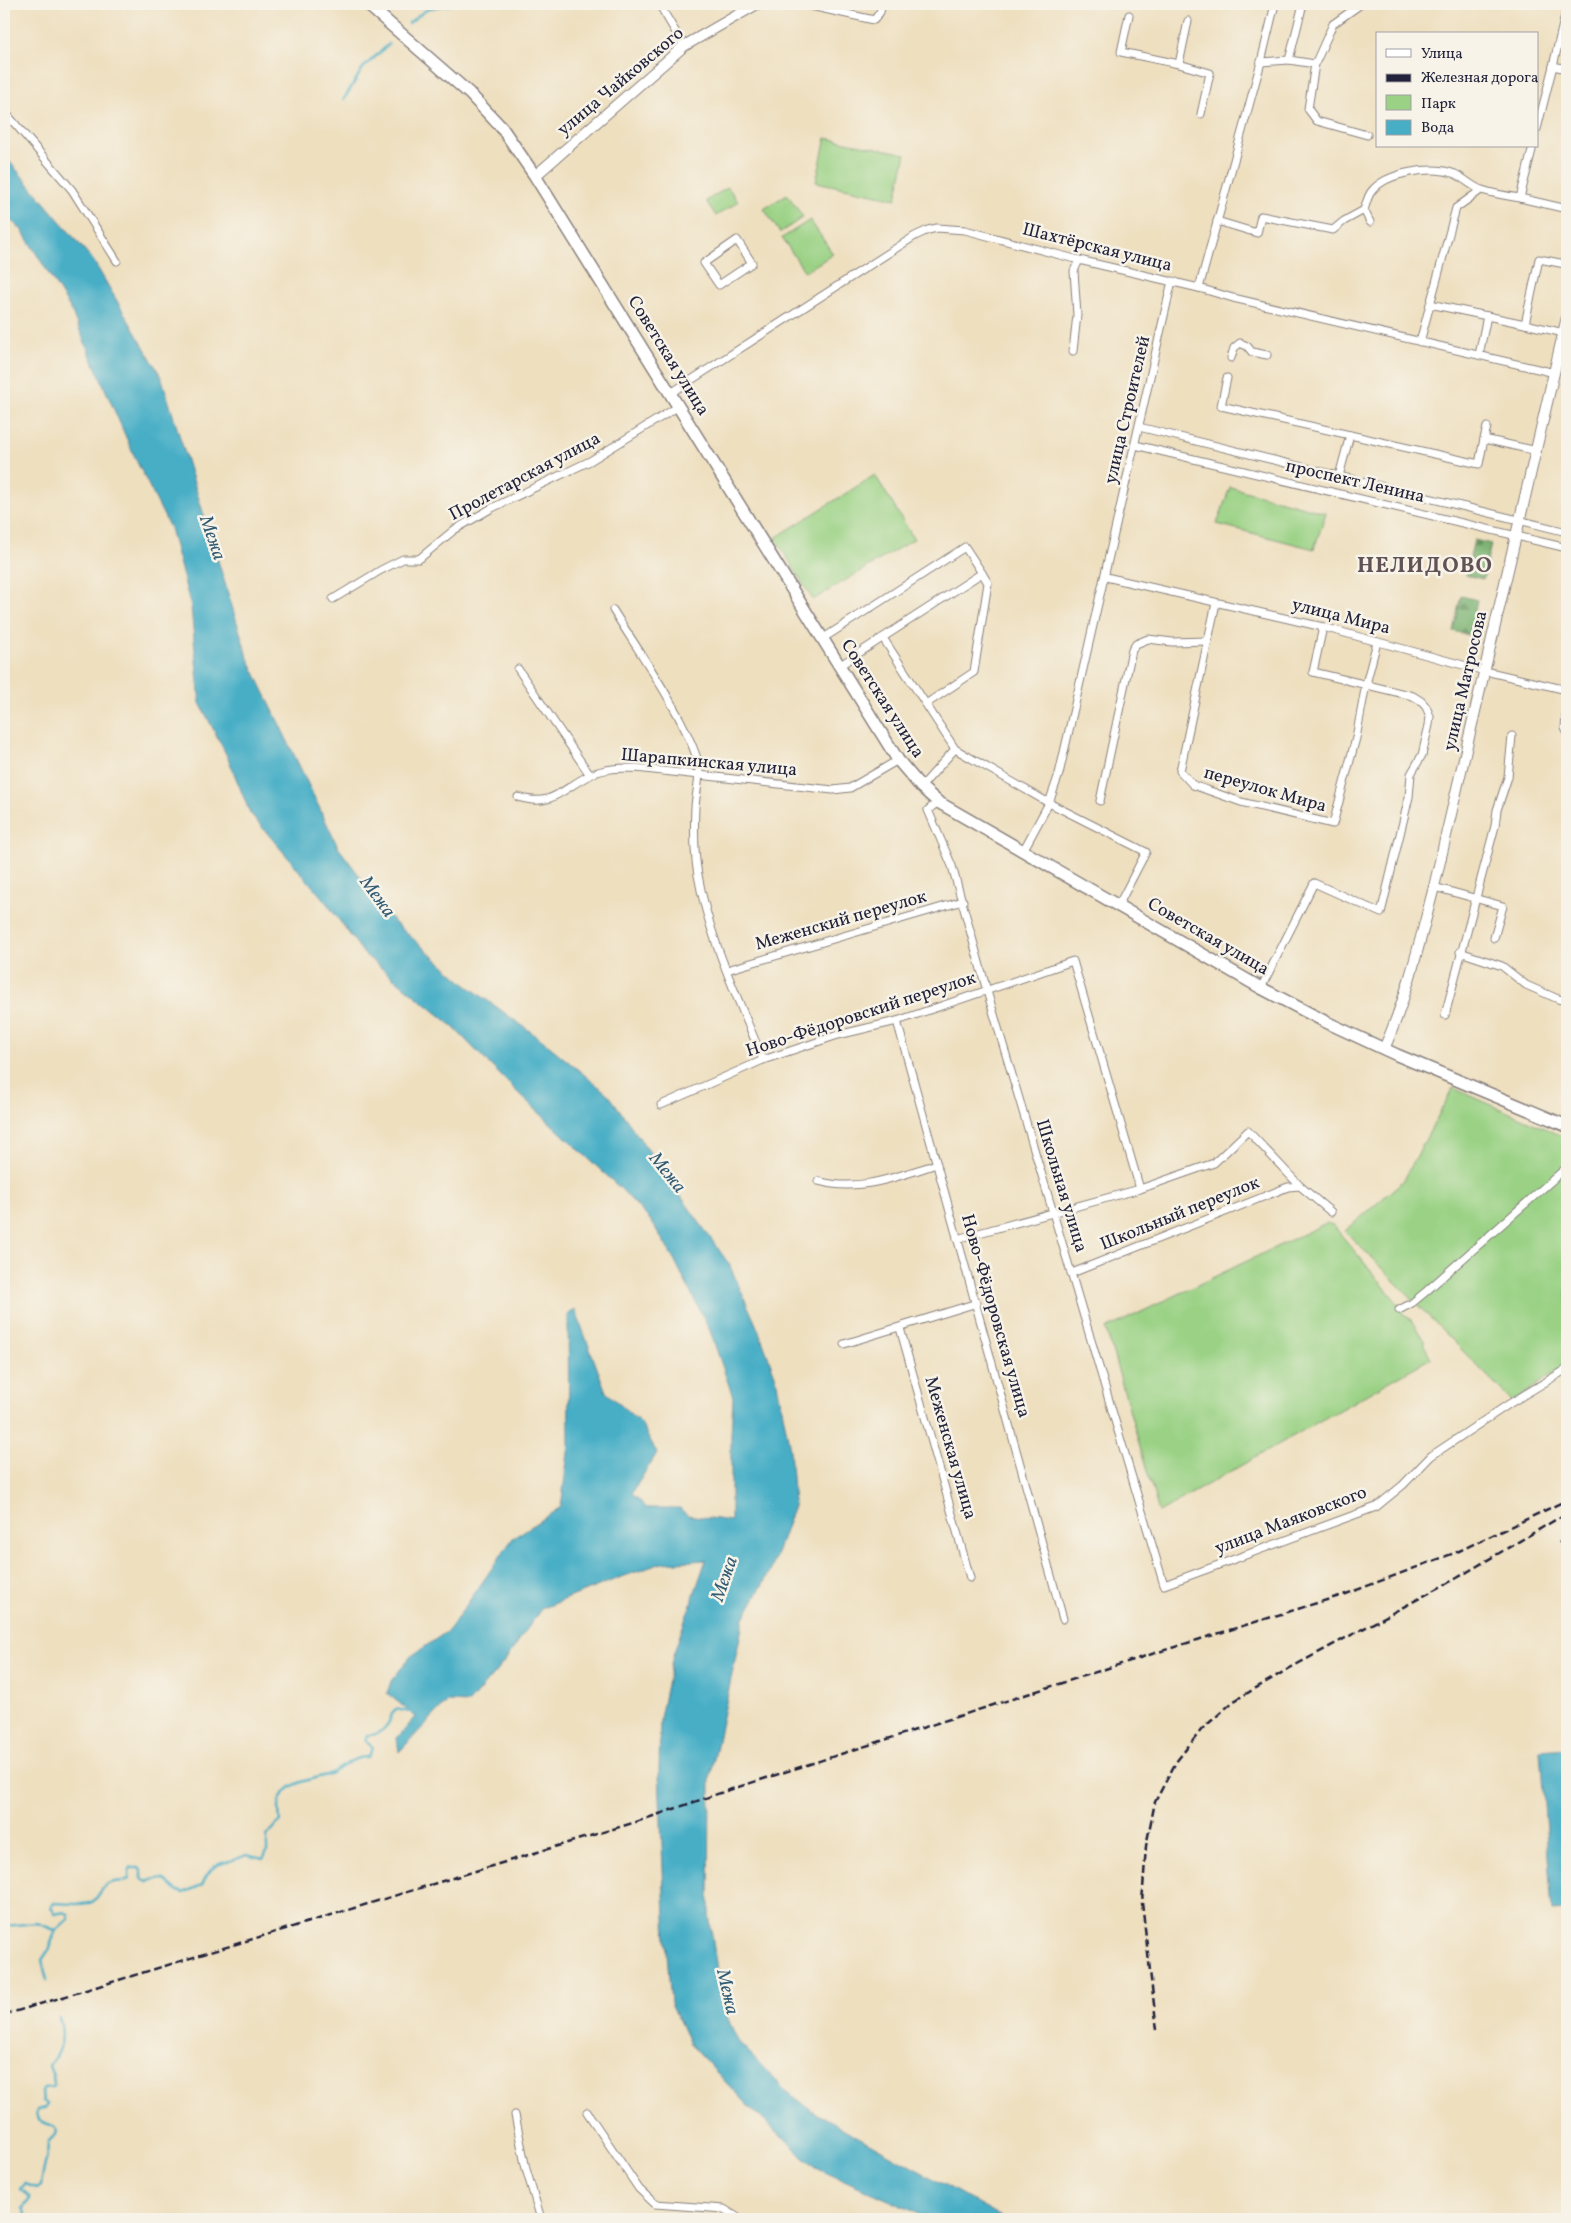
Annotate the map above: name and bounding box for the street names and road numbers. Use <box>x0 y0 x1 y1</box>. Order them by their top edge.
street label: улица Чайковского <box>552 21 690 143</box>
street label: Шахтёрская улица <box>1020 217 1175 279</box>
street label: Советская улица <box>621 291 715 421</box>
street label: улица Строителей <box>1099 333 1157 487</box>
street label: Пролетарская улица <box>445 426 605 528</box>
street label: проспект Ленина <box>1283 454 1427 510</box>
street label: улица Мира <box>1289 593 1393 641</box>
street label: улица Матросова <box>1438 608 1494 754</box>
street label: Советская улица <box>834 635 930 763</box>
street label: Шарапкинская улица <box>620 743 798 783</box>
street label: переулок Мира <box>1201 761 1329 819</box>
street label: Меженский переулок <box>752 884 930 957</box>
street label: Советская улица <box>1142 892 1274 982</box>
street label: Ново-Фёдоровский переулок <box>743 966 980 1064</box>
street label: Школьная улица <box>1029 1116 1093 1256</box>
street label: Школьный переулок <box>1097 1170 1264 1257</box>
street label: Ново-Фёдоровская улица <box>954 1211 1036 1421</box>
street label: Меженская улица <box>918 1374 982 1522</box>
street label: улица Маяковского <box>1211 1480 1371 1562</box>

